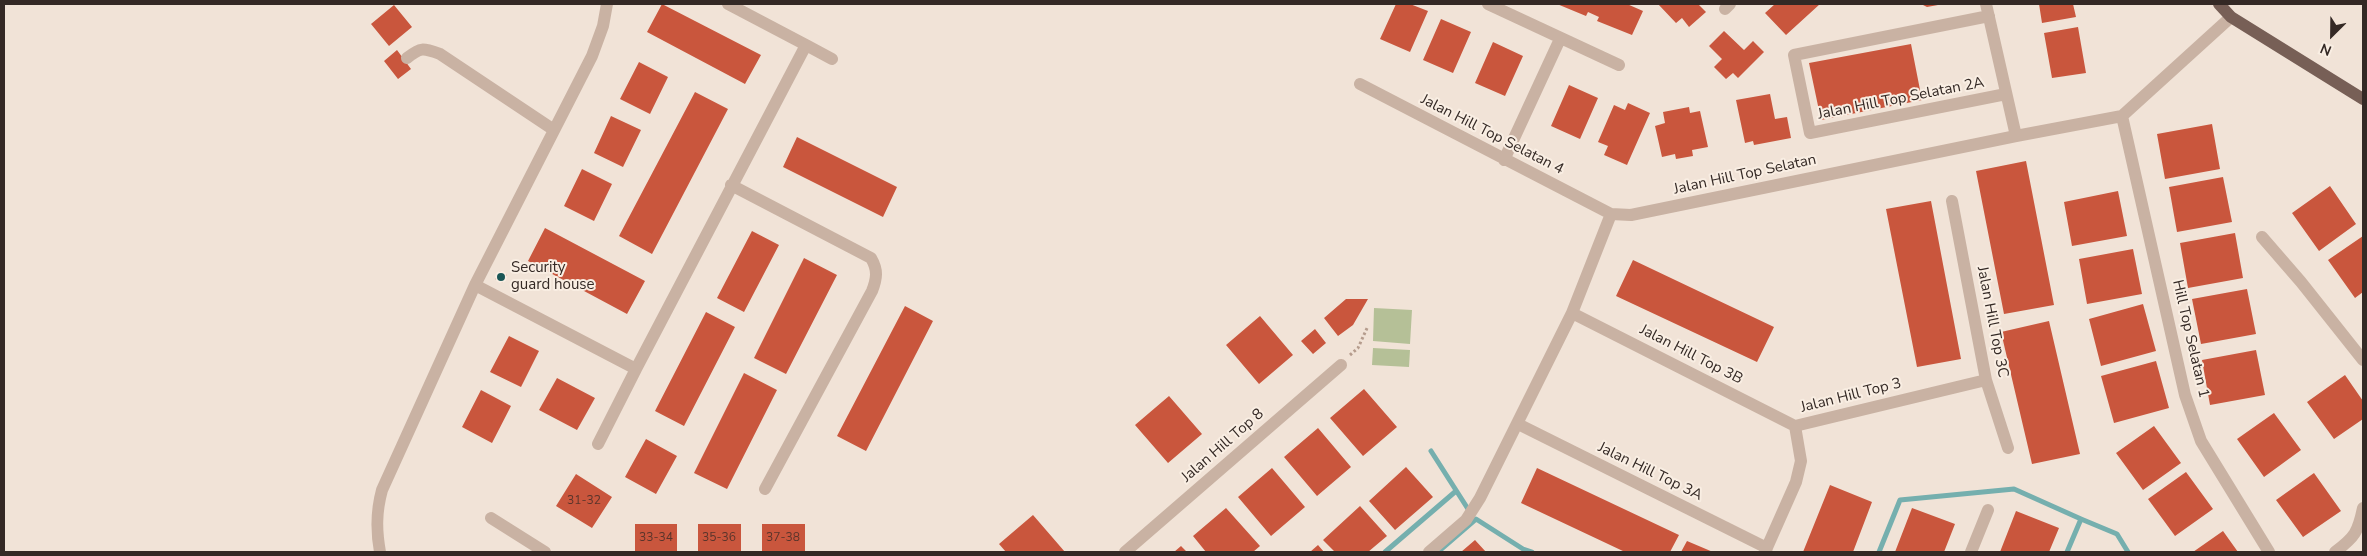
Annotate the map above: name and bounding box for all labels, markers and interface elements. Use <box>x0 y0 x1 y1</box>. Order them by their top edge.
north arrow <box>2307 10 2357 60</box>
text: N <box>2317 38 2334 60</box>
street label: Jalan Hill Top Selatan 2A <box>1816 74 1986 124</box>
street label: Jalan Hill Top Selatan 4 <box>1417 91 1567 179</box>
street label: Jalan Hill Top Selatan <box>1672 151 1818 199</box>
place label: Security guard house <box>511 259 594 294</box>
street label: Jalan Hill Top 3C <box>1972 265 2012 379</box>
marker: Security guard house <box>495 271 507 283</box>
street label: Hill Top Selatan 1 <box>2168 278 2212 400</box>
street label: Jalan Hill Top 3B <box>1636 321 1746 389</box>
street label: Jalan Hill Top 3 <box>1799 375 1903 417</box>
street label: Jalan Hill Top 8 <box>1178 405 1268 487</box>
street label: Jalan Hill Top 3A <box>1595 439 1705 505</box>
house number: 31-32 <box>567 494 601 508</box>
house number: 33-34 <box>639 531 673 545</box>
house number: 35-36 <box>702 531 736 545</box>
house number: 37-38 <box>766 531 800 545</box>

